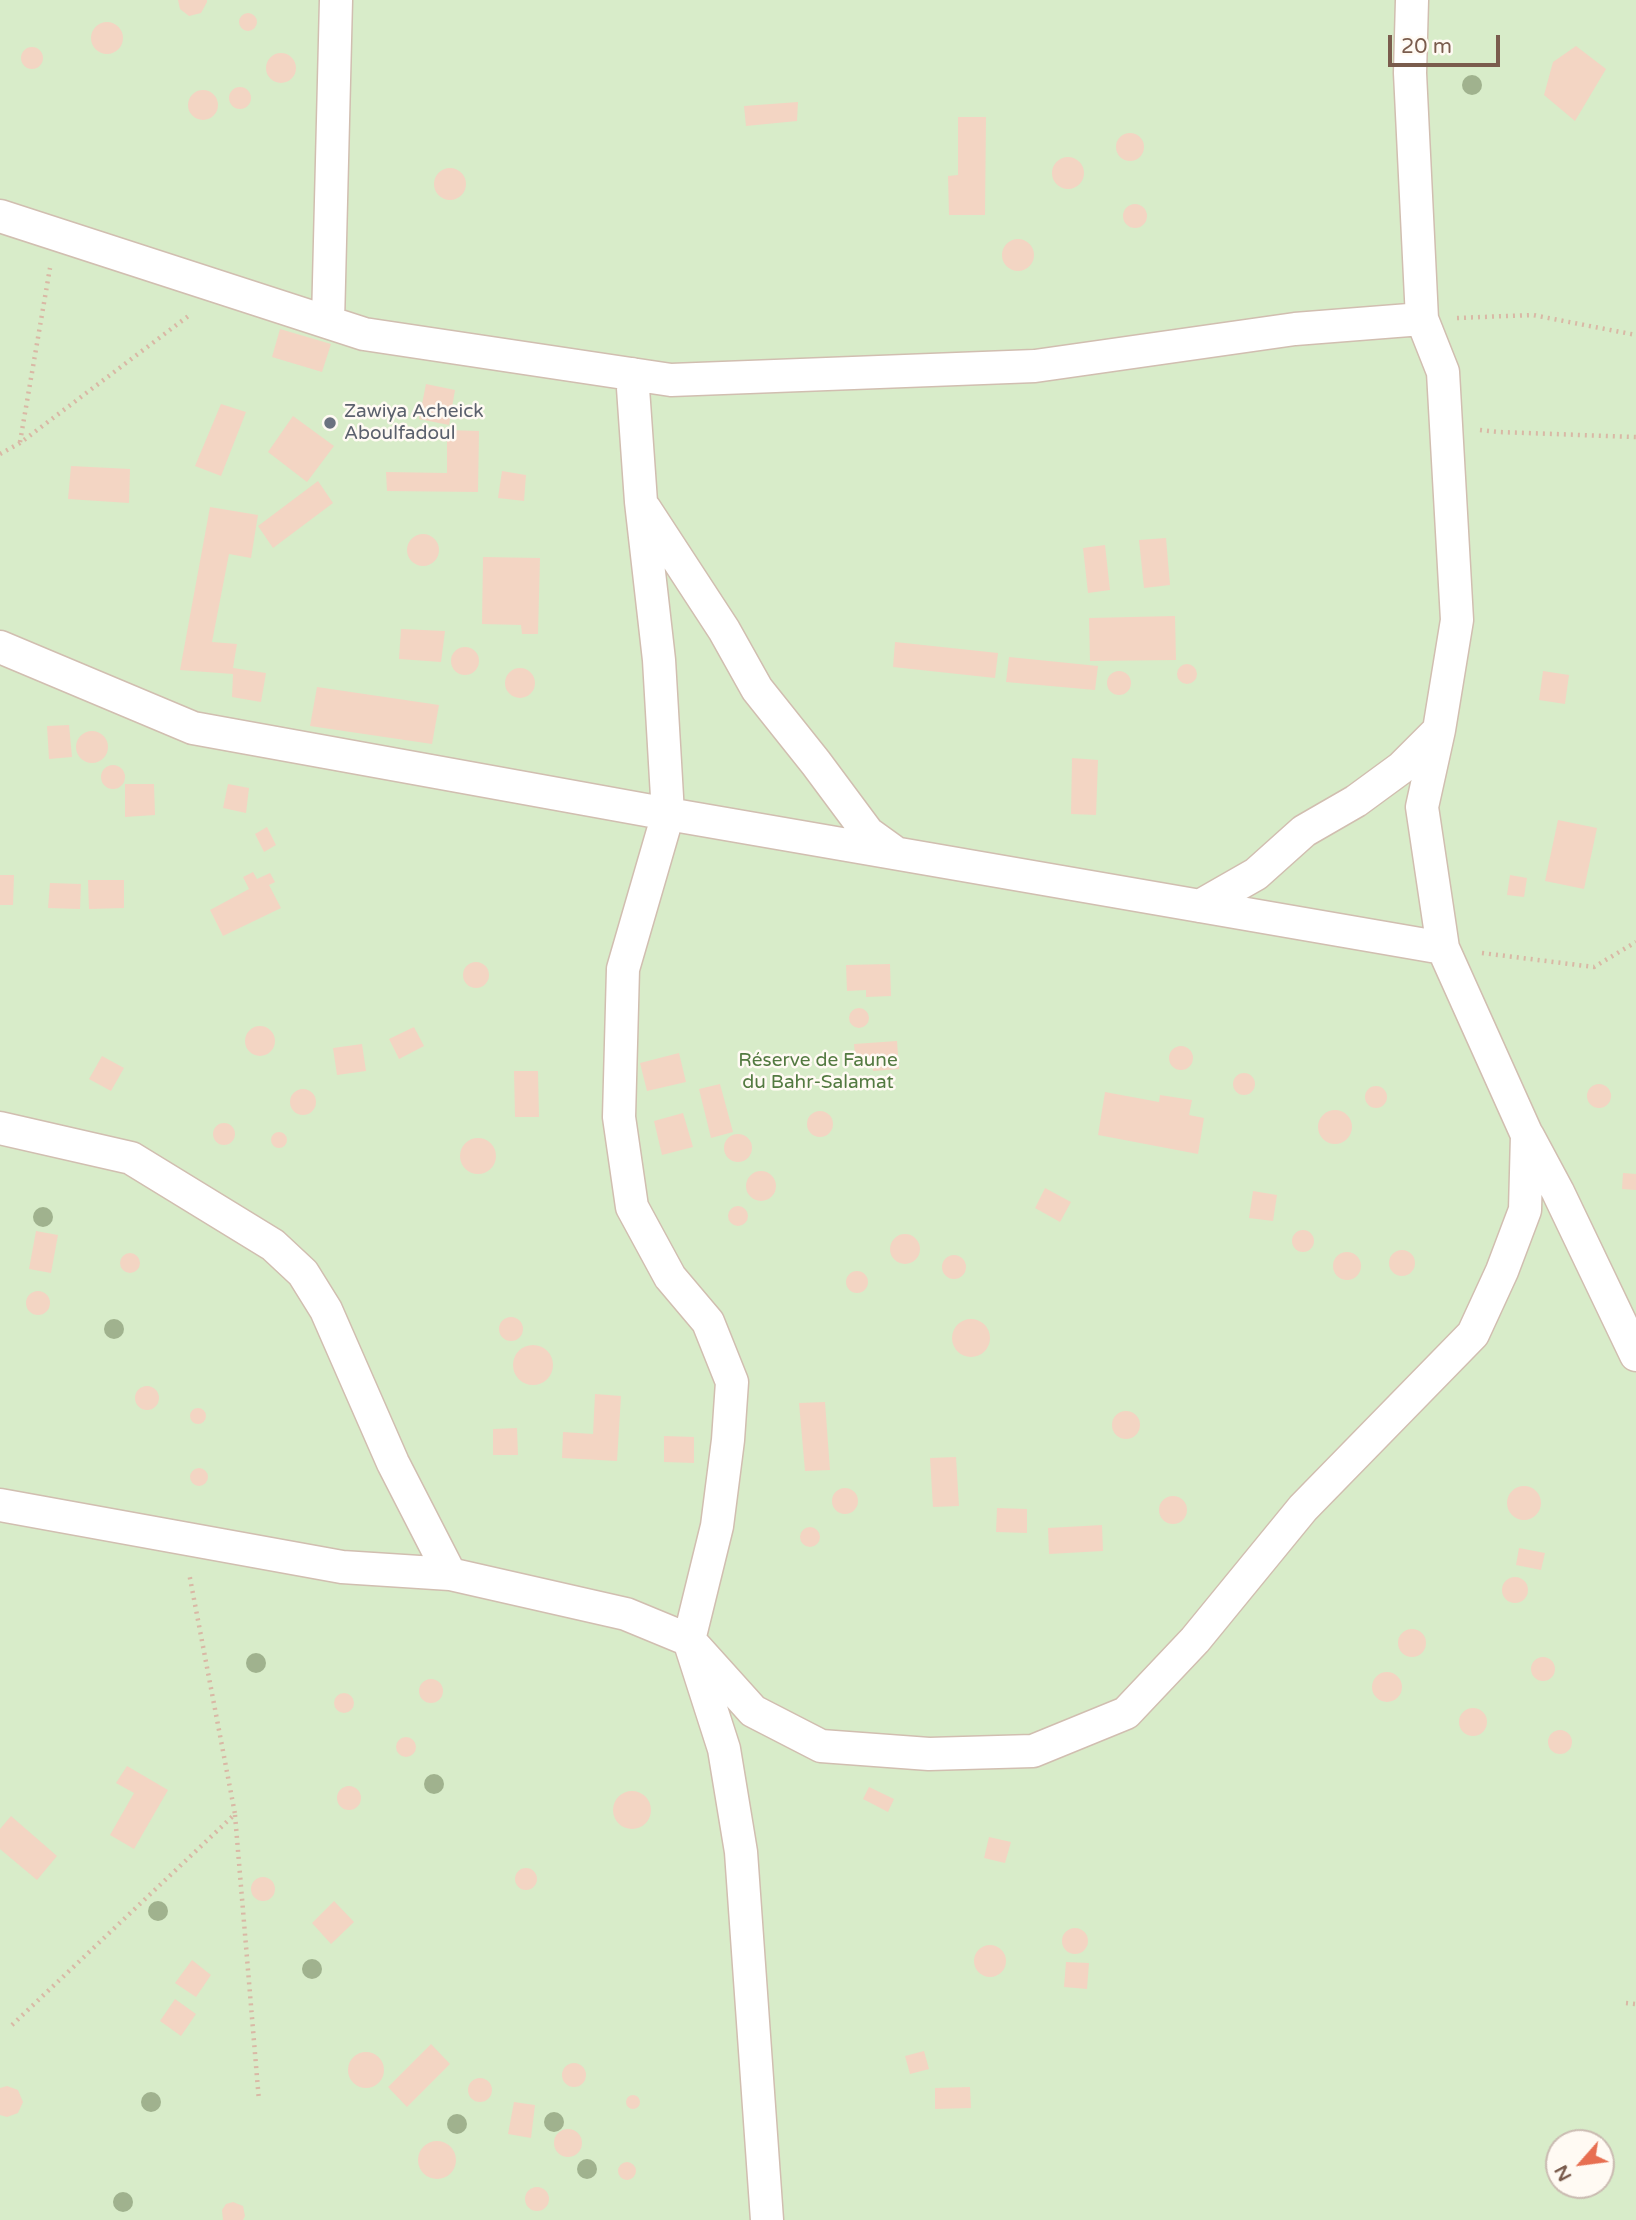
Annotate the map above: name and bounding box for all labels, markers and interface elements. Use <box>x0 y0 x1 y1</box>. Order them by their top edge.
scale bar <box>1391 21 1503 65</box>
text: 20 m <box>1401 34 1452 59</box>
place label: Zawiya Acheick Aboulfadoul <box>344 401 484 445</box>
marker: Zawiya Acheick Aboulfadoul <box>322 415 338 431</box>
park label: Réserve de Faune du Bahr-Salamat <box>738 1050 898 1094</box>
north arrow <box>1545 2129 1615 2199</box>
text: N <box>1550 2161 1577 2185</box>

